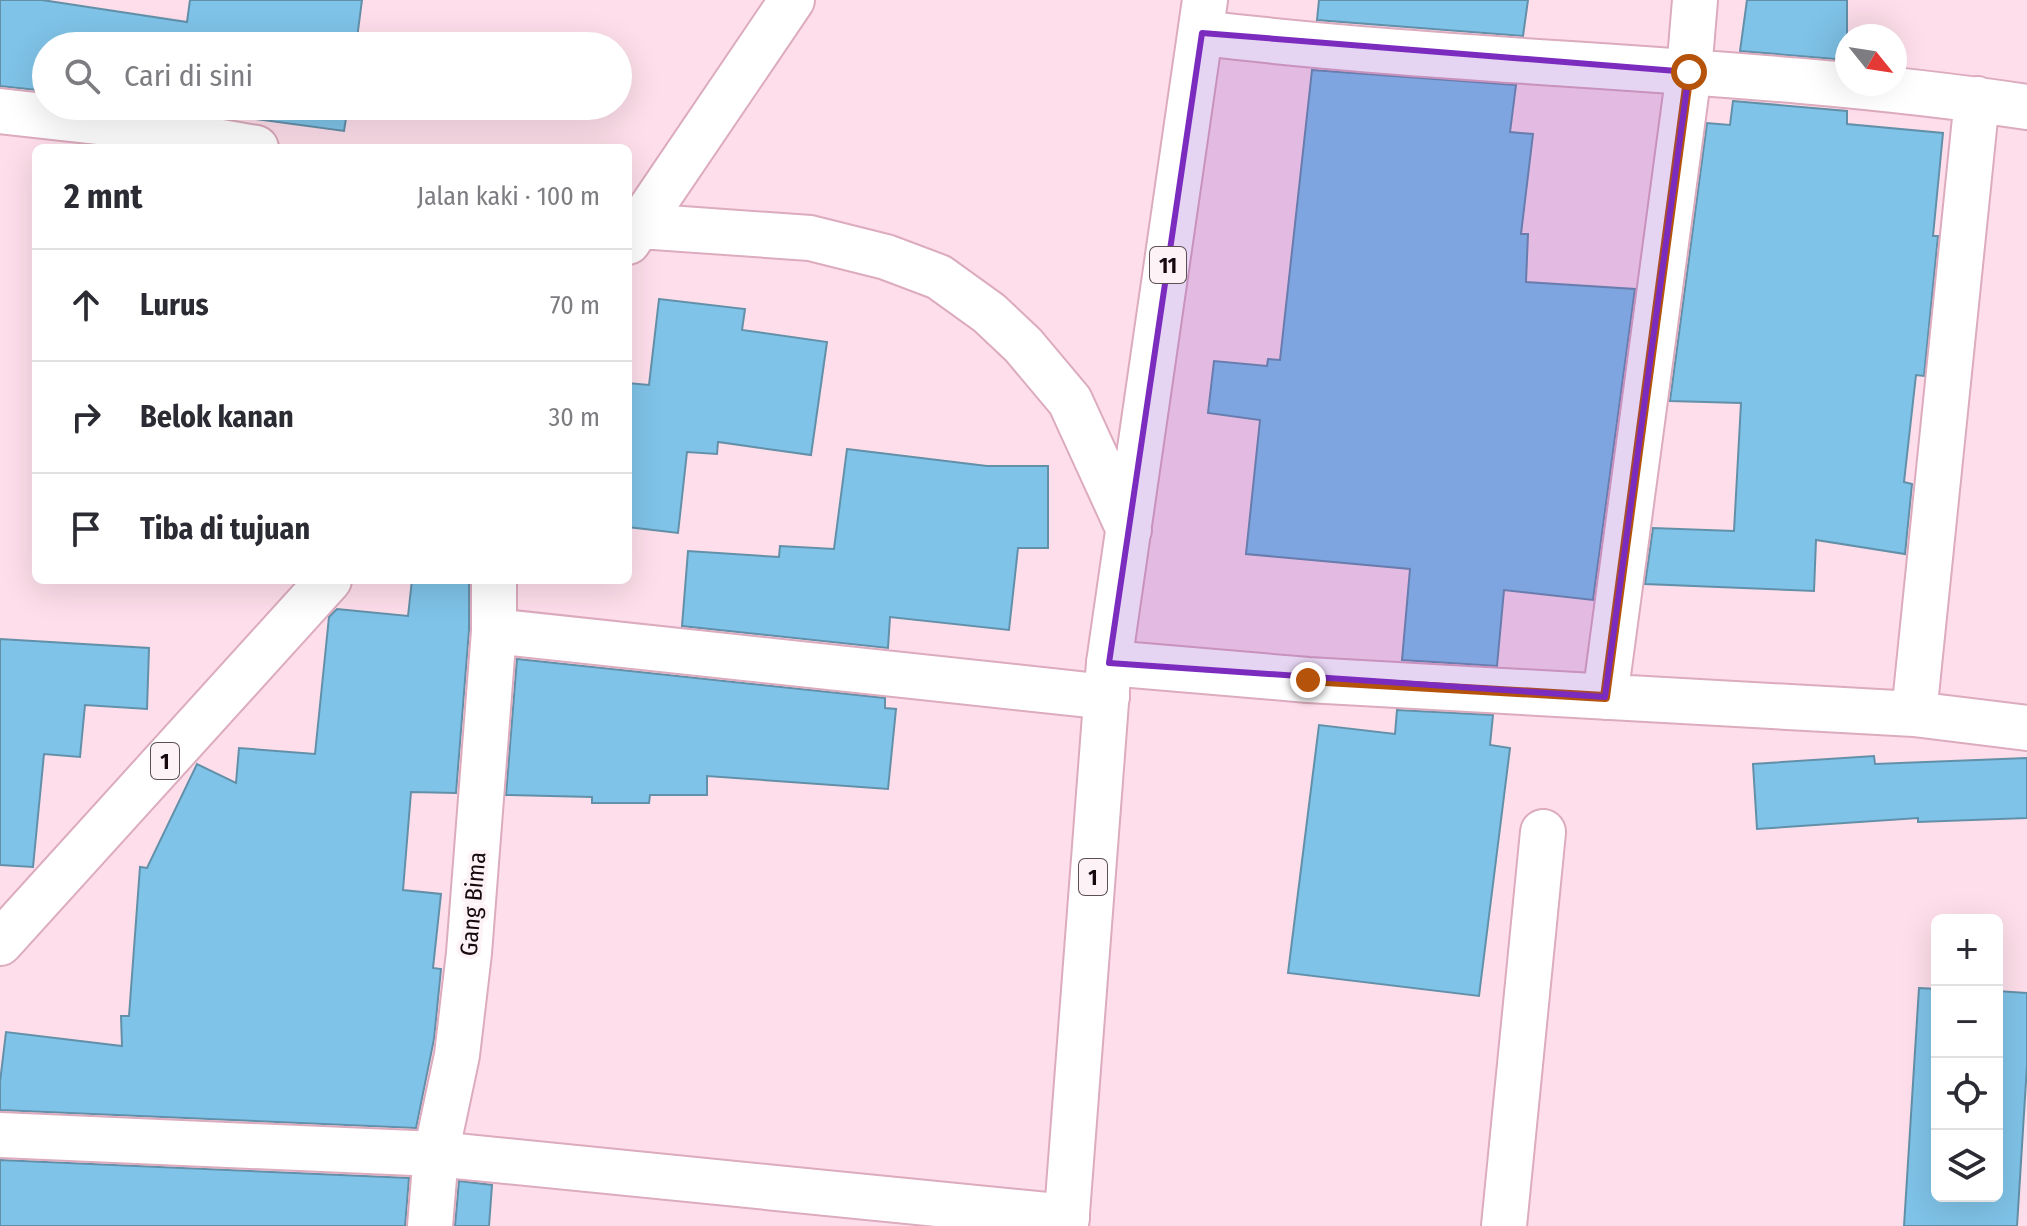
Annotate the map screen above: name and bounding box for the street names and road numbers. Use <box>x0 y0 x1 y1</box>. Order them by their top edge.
road number: 11 <box>1150 247 1186 283</box>
road number: 1 <box>151 743 179 779</box>
street label: Gang Bima <box>455 851 491 957</box>
road number: 1 <box>1079 859 1107 895</box>

